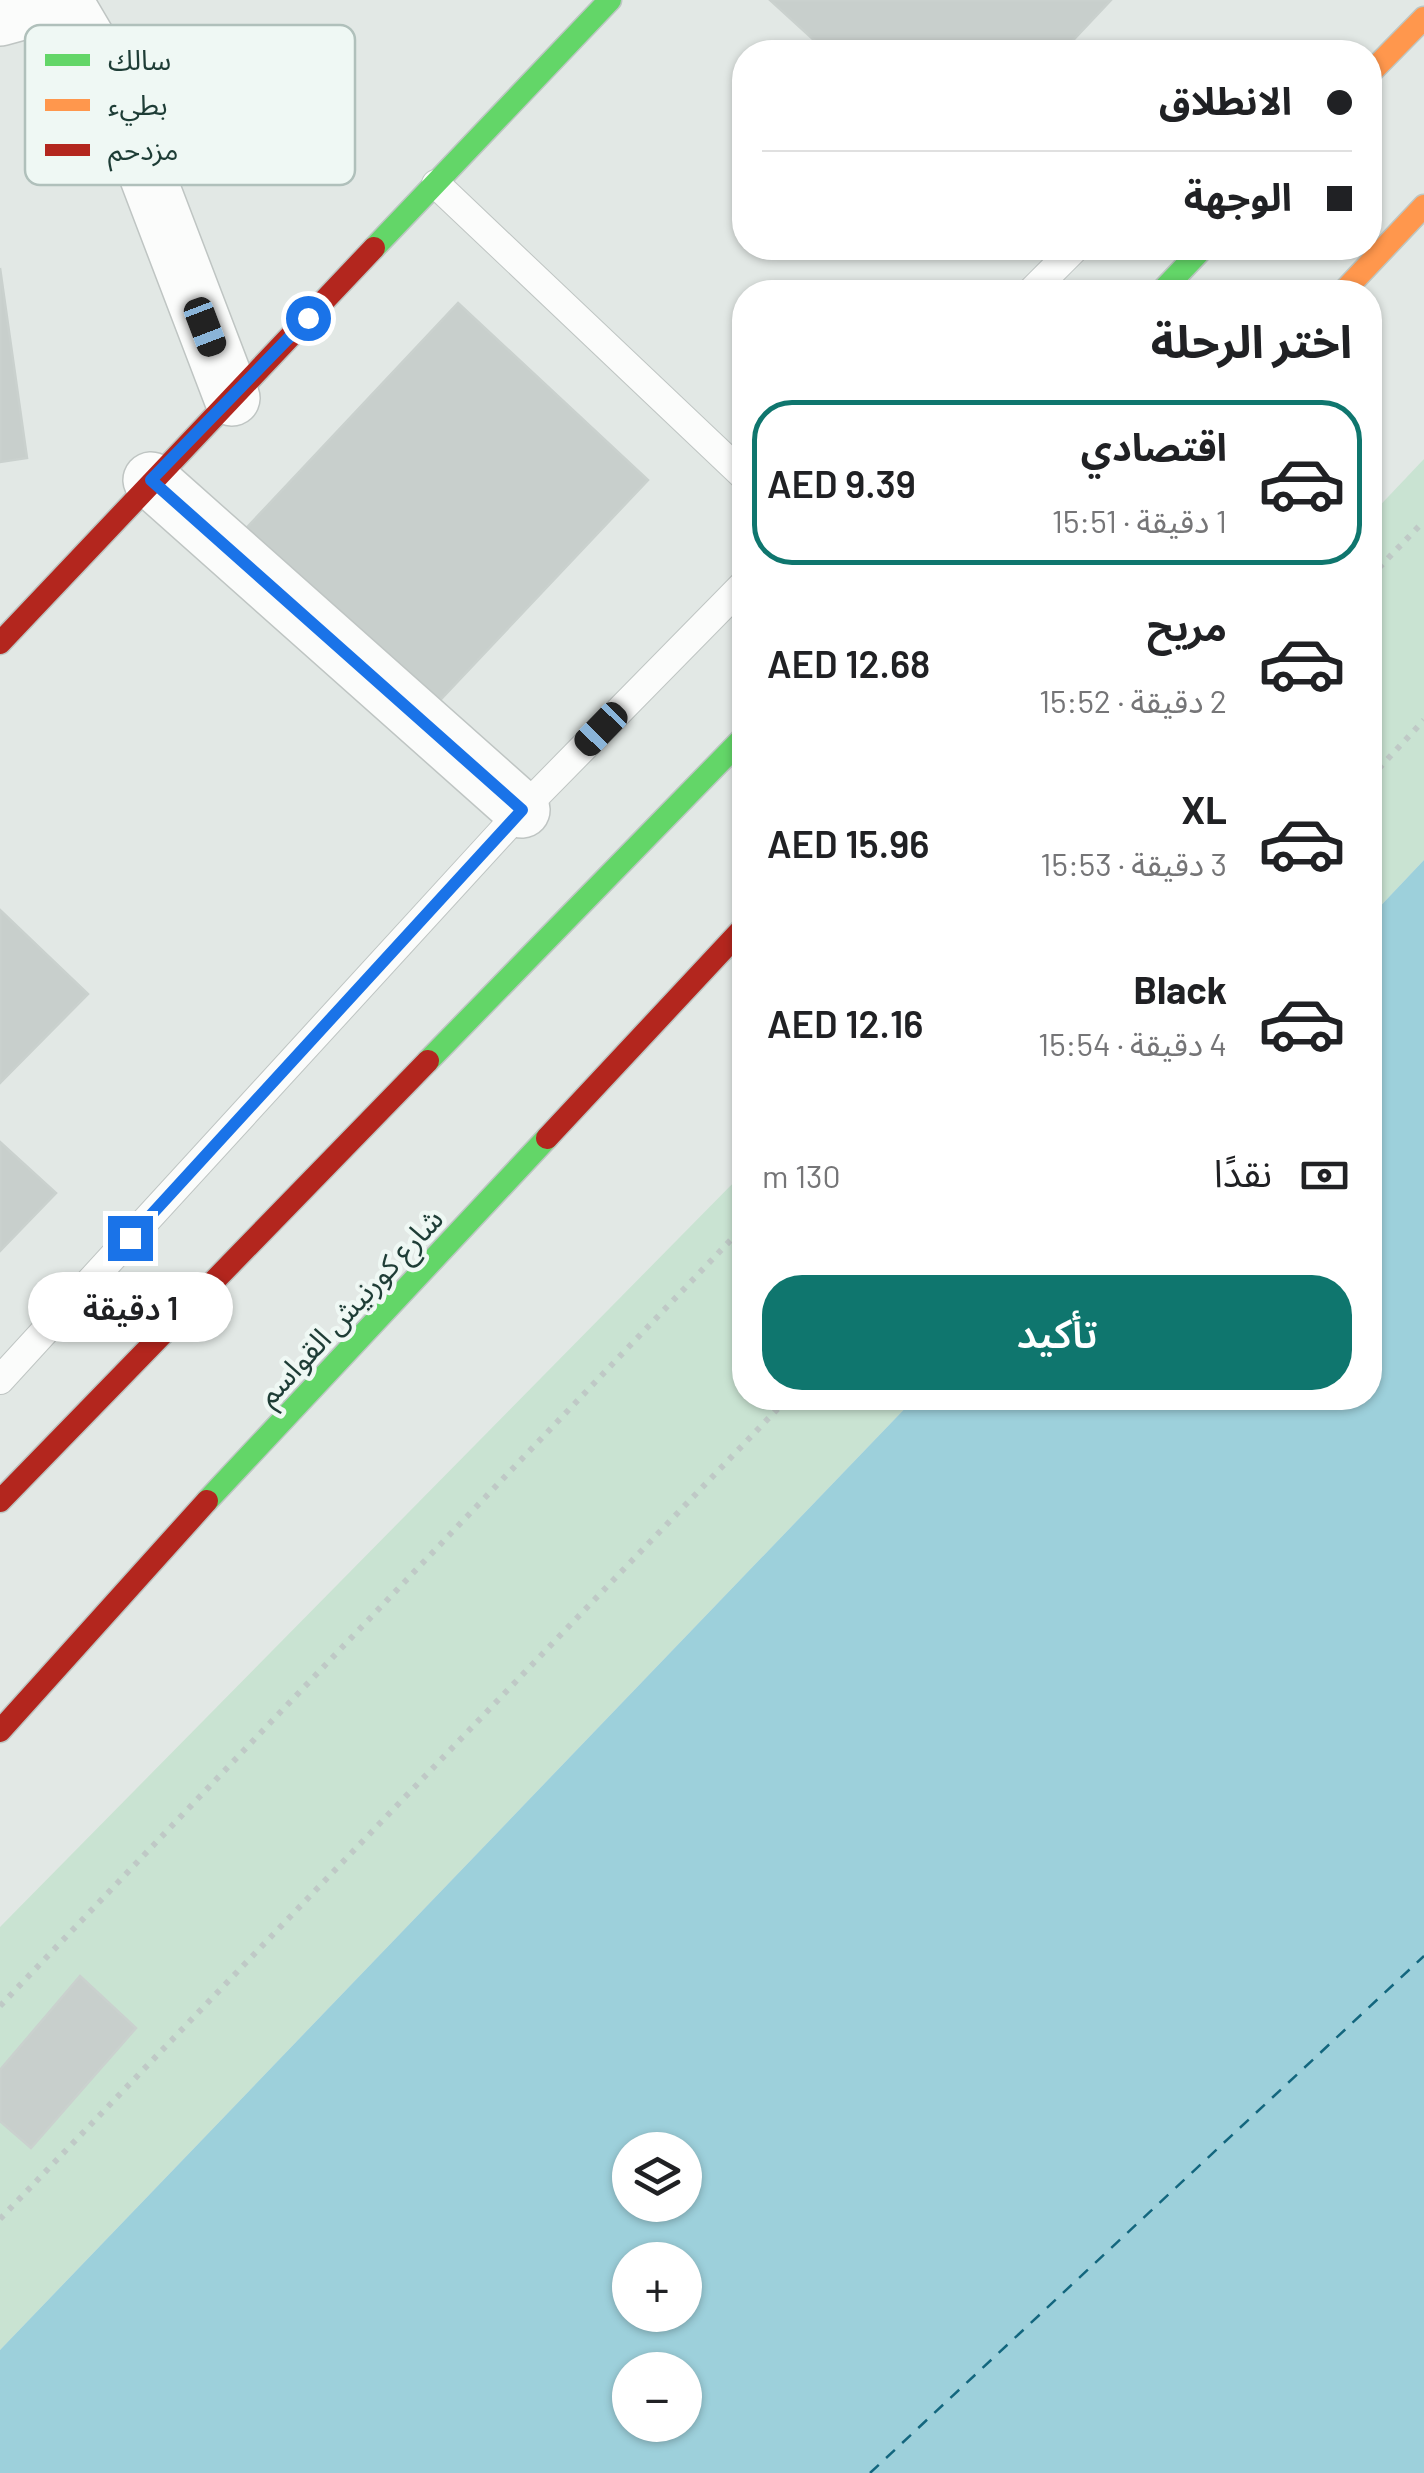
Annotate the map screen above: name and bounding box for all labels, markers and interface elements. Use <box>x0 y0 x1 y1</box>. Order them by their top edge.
legend <box>25 25 355 185</box>
text: سالك <box>108 42 171 76</box>
text: الانطلاق <box>1159 77 1292 123</box>
text: بطيء <box>108 87 168 126</box>
text: مزدحم <box>108 132 179 172</box>
text: الوجهة <box>1184 173 1292 219</box>
car <box>180 294 230 360</box>
route start <box>286 296 331 341</box>
text: اختر الرحلة <box>1151 313 1352 367</box>
text: اقتصادي <box>1081 423 1227 469</box>
icon: car <box>1257 438 1347 528</box>
text: AED 9.39 <box>767 460 916 506</box>
text: 1 دقيقة · 15:51 <box>1052 501 1227 539</box>
text: مريح <box>1147 603 1227 649</box>
icon: car <box>1257 618 1347 708</box>
text: AED 12.68 <box>767 640 930 686</box>
text: 2 دقيقة · 15:52 <box>1039 681 1227 719</box>
car <box>569 697 633 761</box>
text: XL <box>1181 786 1227 832</box>
icon: car <box>1257 798 1347 888</box>
text: AED 15.96 <box>767 820 929 866</box>
text: 3 دقيقة · 15:53 <box>1040 844 1227 882</box>
text: Black <box>1133 966 1227 1012</box>
icon: car <box>1257 978 1347 1068</box>
text: AED 12.16 <box>767 1000 923 1046</box>
text: 4 دقيقة · 15:54 <box>1038 1024 1227 1062</box>
icon: cash <box>1297 1148 1352 1203</box>
text: نقدًا <box>1214 1149 1272 1195</box>
text: 130 m <box>762 1156 841 1194</box>
street label: شارع كورنيش القواسم <box>249 1200 455 1417</box>
route end <box>108 1216 153 1261</box>
callout: 1 دقيقة <box>28 1273 232 1343</box>
button: تأكيد <box>762 1275 1352 1390</box>
text: 1 دقيقة <box>83 1288 178 1326</box>
map controls <box>612 2132 702 2442</box>
button: layers <box>612 2132 702 2222</box>
button: + <box>612 2242 702 2332</box>
button: − <box>612 2352 702 2442</box>

